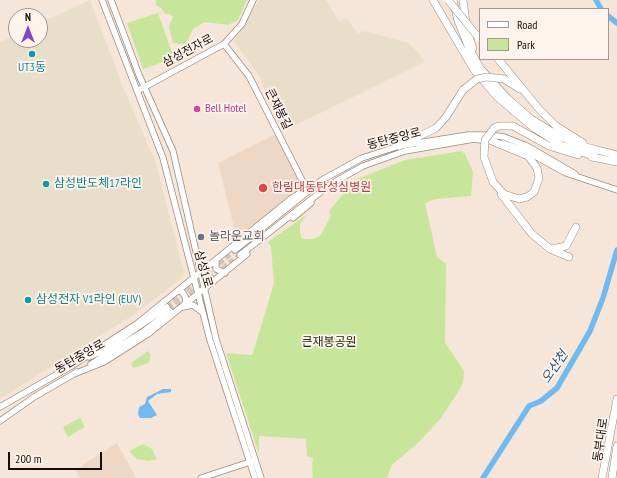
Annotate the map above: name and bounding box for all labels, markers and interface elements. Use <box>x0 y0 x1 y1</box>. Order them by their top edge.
north arrow <box>8 8 48 48</box>
legend <box>479 8 609 60</box>
text: N <box>25 10 31 24</box>
text: Road <box>517 17 537 32</box>
street label: 삼성전자로 <box>160 32 216 70</box>
text: Park <box>517 37 535 52</box>
marker: UT3동 <box>27 49 37 59</box>
place label: UT3동 <box>18 61 46 75</box>
street label: 큰재봉길 <box>262 86 294 132</box>
place label: Bell Hotel <box>205 102 246 116</box>
marker: Bell Hotel <box>192 104 202 114</box>
street label: 동탄중앙로 <box>365 125 423 153</box>
place label: 삼성반도체17라인 <box>54 177 142 191</box>
marker: 삼성반도체17라인 <box>41 179 51 189</box>
place label: 한림대동탄성심병원 <box>272 181 371 195</box>
marker: 한림대동탄성심병원 <box>257 182 269 194</box>
place label: 놀라운교회 <box>209 230 264 244</box>
marker: 놀라운교회 <box>196 232 206 242</box>
street label: 삼성1로 <box>191 249 215 289</box>
place label: 삼성전자 V1라인 (EUV) <box>36 293 141 307</box>
marker: 삼성전자 V1라인 (EUV) <box>23 295 33 305</box>
park label: 큰재봉공원 <box>301 336 357 350</box>
street label: 동탄중앙로 <box>52 337 108 377</box>
water label: 오산천 <box>539 348 571 386</box>
street label: 동부대로 <box>591 417 611 463</box>
scale bar <box>10 444 104 470</box>
text: 200 m <box>15 451 42 466</box>

